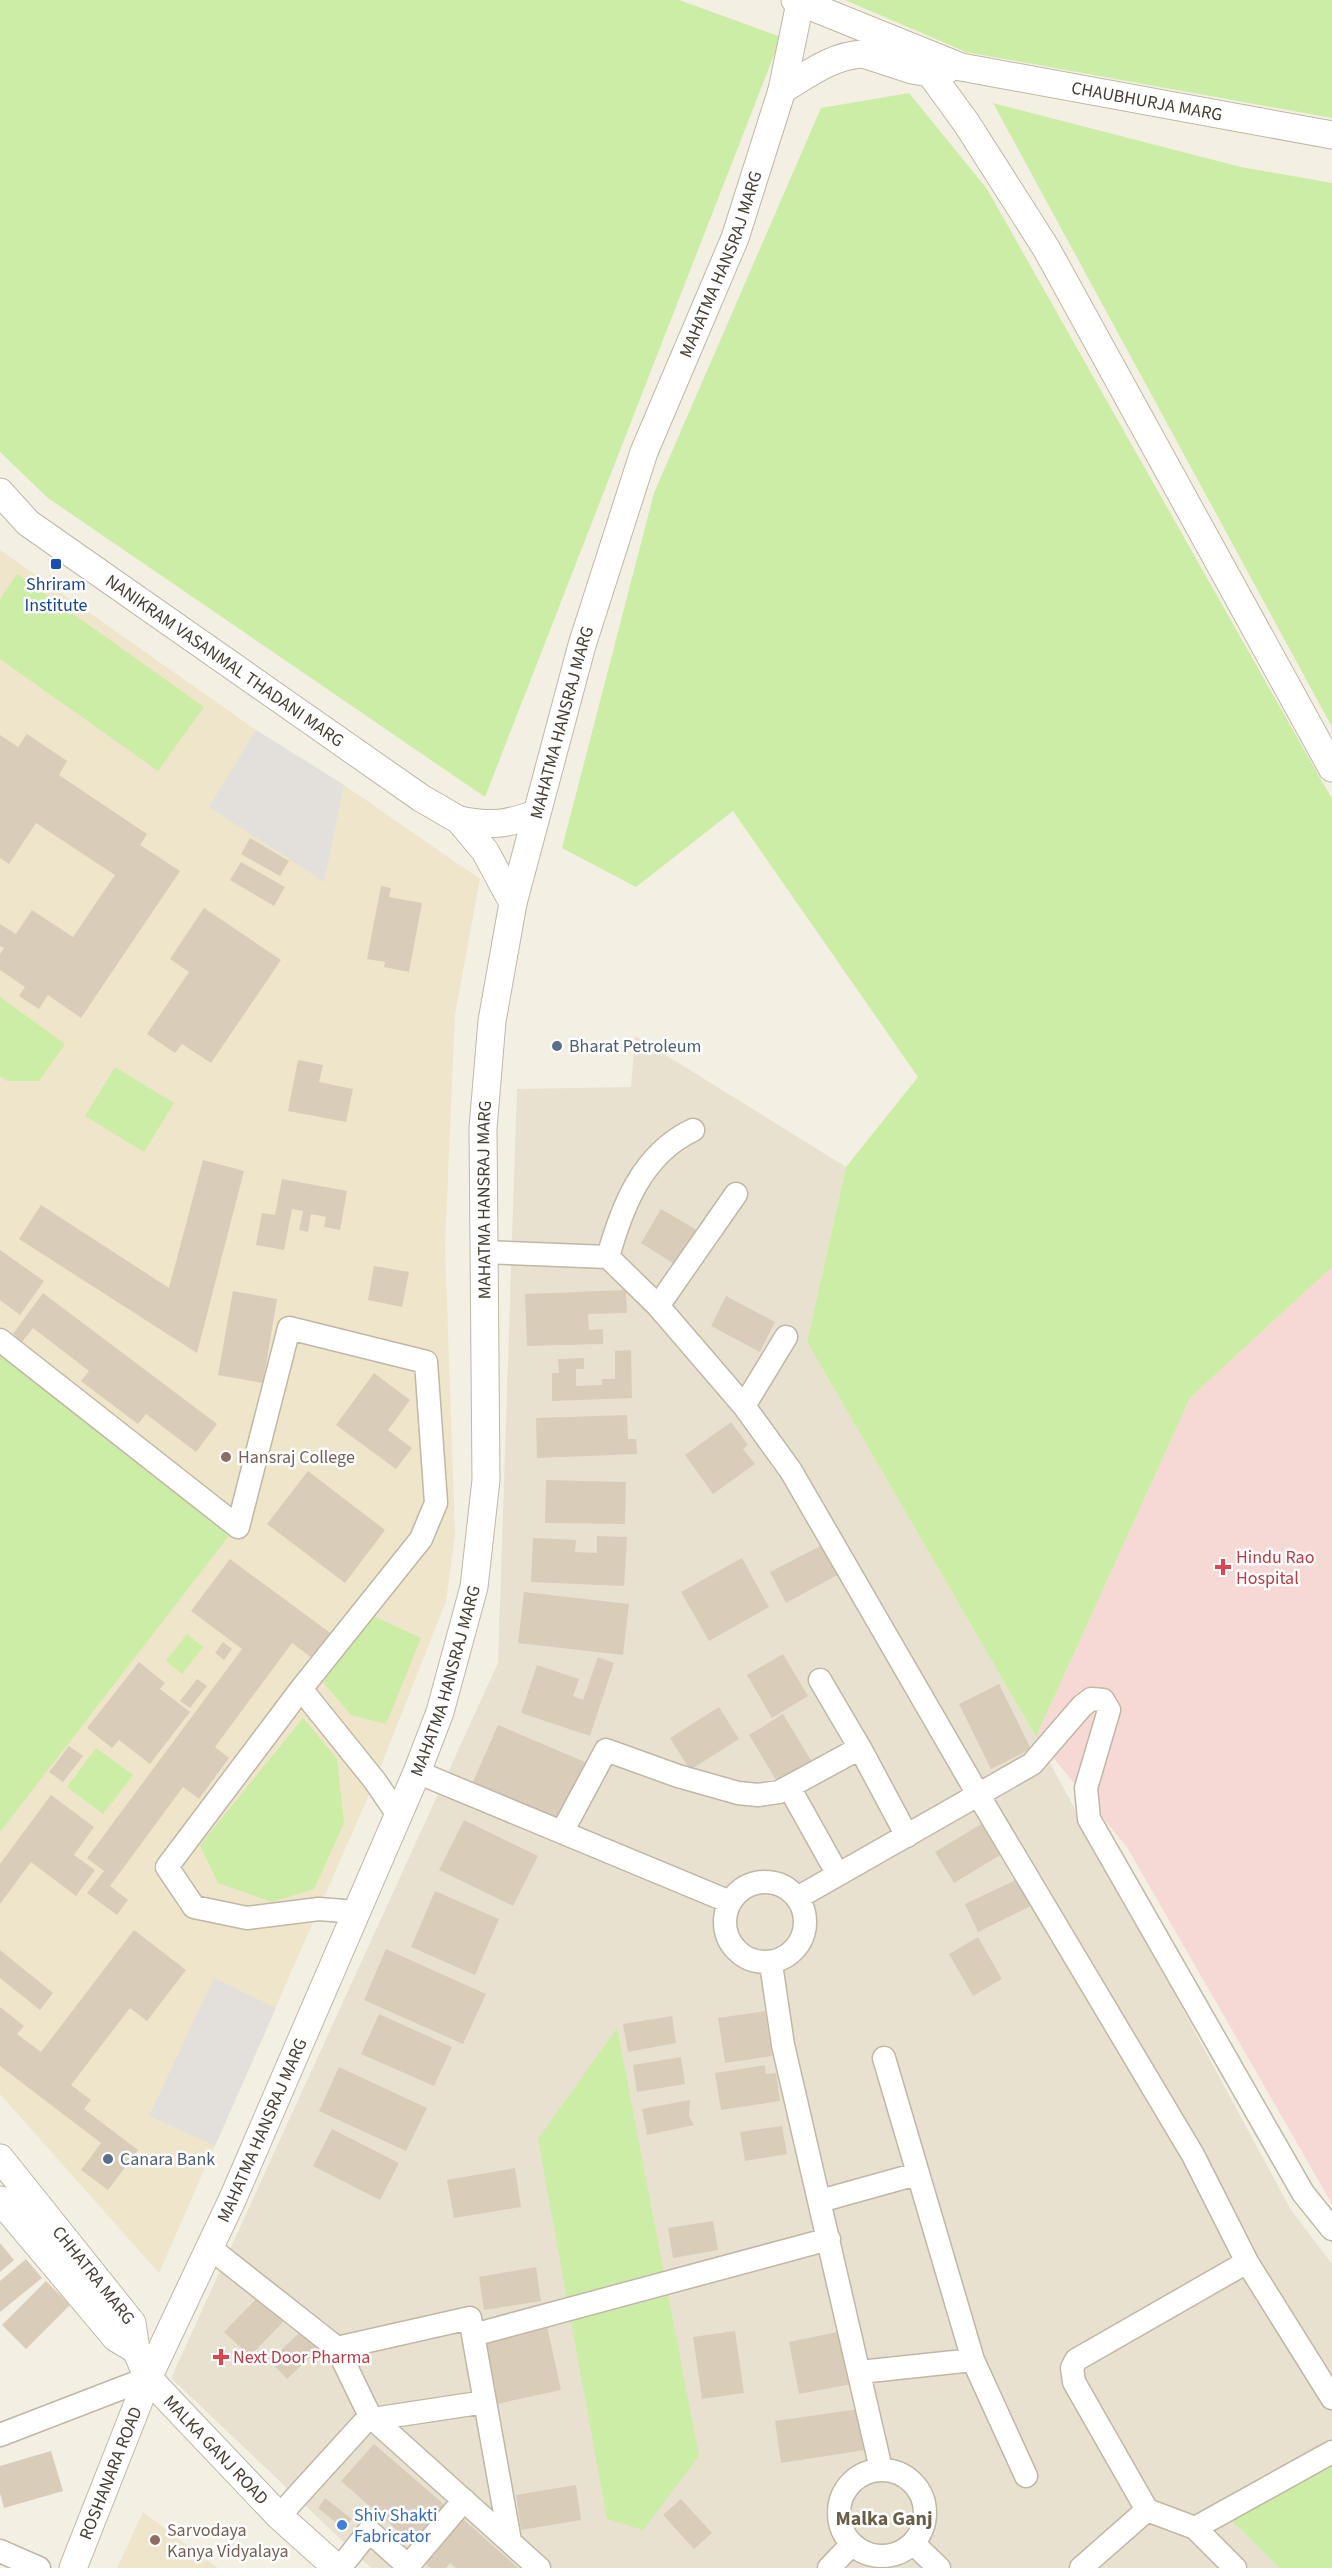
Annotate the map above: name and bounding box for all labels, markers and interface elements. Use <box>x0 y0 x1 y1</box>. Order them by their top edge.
street label: CHAUBHURJA MARG <box>1069 75 1224 128</box>
street label: MAHATMA HANSRAJ MARG <box>674 168 769 362</box>
marker: Shriram Institute <box>49 557 63 571</box>
street label: NANIKRAM VASANMAL THADANI MARG <box>100 569 349 753</box>
place label: Shriram Institute <box>25 572 88 618</box>
street label: MAHATMA HANSRAJ MARG <box>524 623 600 822</box>
place label: Bharat Petroleum <box>569 1034 701 1059</box>
marker: Bharat Petroleum <box>550 1039 564 1053</box>
street label: MAHATMA HANSRAJ MARG <box>471 1100 498 1299</box>
place label: Hansraj College <box>238 1445 355 1470</box>
marker: Hansraj College <box>219 1450 233 1464</box>
place label: Hindu Rao Hospital <box>1236 1545 1314 1591</box>
marker: Hindu Rao Hospital <box>1214 1558 1232 1576</box>
street label: MAHATMA HANSRAJ MARG <box>404 1583 487 1780</box>
street label: MAHATMA HANSRAJ MARG <box>211 2034 314 2227</box>
place label: Canara Bank <box>120 2147 215 2172</box>
marker: Canara Bank <box>101 2152 115 2166</box>
street label: CHHATRA MARG <box>46 2221 141 2330</box>
place label: Next Door Pharma <box>233 2345 370 2370</box>
marker: Next Door Pharma <box>214 2350 228 2364</box>
street label: MALKA GANJ ROAD <box>158 2390 274 2511</box>
street label: ROSHANARA ROAD <box>73 2403 148 2544</box>
place label: Shiv Shakti Fabricator <box>354 2503 437 2549</box>
district label: Malka Ganj <box>835 2505 933 2533</box>
place label: Sarvodaya Kanya Vidyalaya <box>167 2518 289 2564</box>
marker: Shiv Shakti Fabricator <box>335 2518 349 2532</box>
marker: Sarvodaya Kanya Vidyalaya <box>148 2533 162 2547</box>

